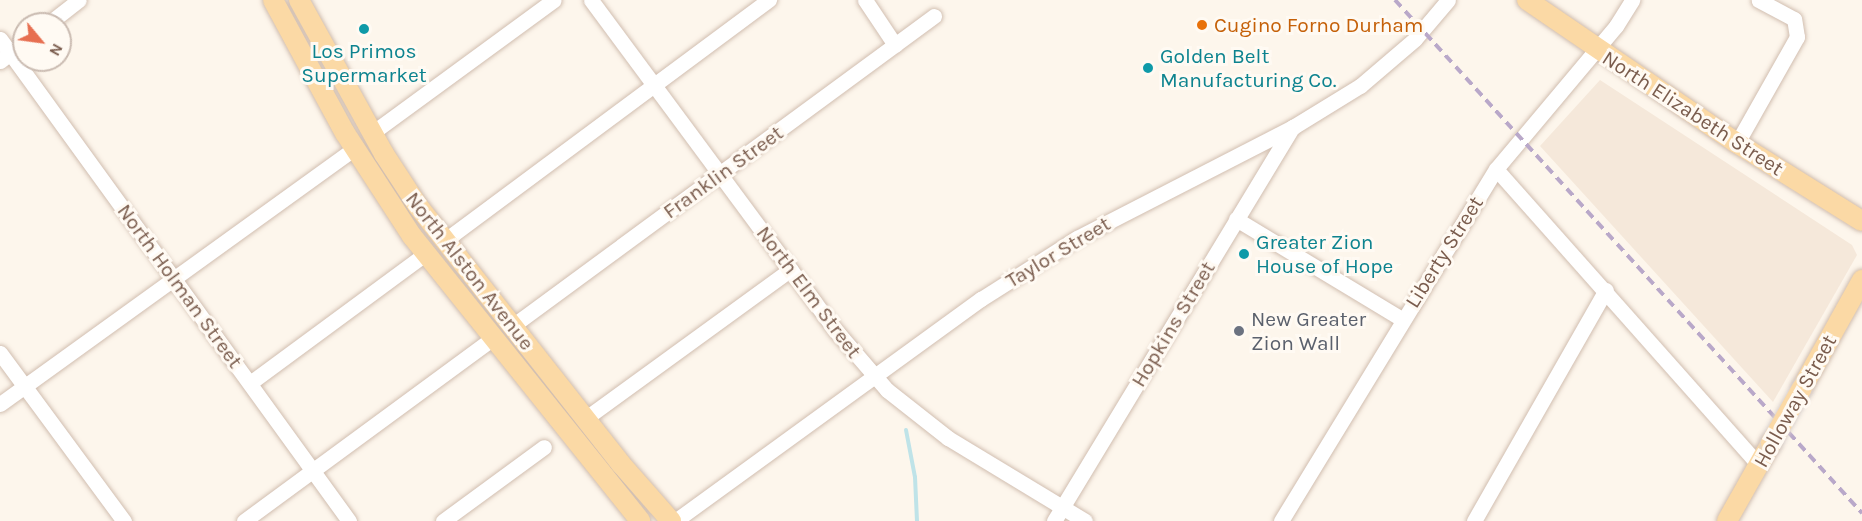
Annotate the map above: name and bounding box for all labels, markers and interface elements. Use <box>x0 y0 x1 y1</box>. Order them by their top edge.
north arrow <box>12 12 72 72</box>
place label: Cugino Forno Durham <box>1214 12 1424 38</box>
marker: Cugino Forno Durham <box>1195 18 1209 32</box>
marker: Los Primos Supermarket <box>357 22 371 36</box>
place label: Los Primos Supermarket <box>301 38 427 88</box>
text: N <box>45 40 68 60</box>
place label: Golden Belt Manufacturing Co. <box>1160 43 1336 93</box>
street label: North Elizabeth Street <box>1598 45 1788 181</box>
marker: Golden Belt Manufacturing Co. <box>1141 61 1155 75</box>
street label: Franklin Street <box>658 120 788 224</box>
street label: North Alston Avenue <box>400 187 540 355</box>
street label: Liberty Street <box>1400 191 1488 313</box>
street label: North Holman Street <box>112 199 248 373</box>
street label: Taylor Street <box>1001 211 1115 293</box>
street label: North Elm Street <box>751 221 867 363</box>
place label: Greater Zion House of Hope <box>1256 229 1393 279</box>
marker: Greater Zion House of Hope <box>1237 247 1251 261</box>
street label: Hopkins Street <box>1126 257 1220 391</box>
place label: New Greater Zion Wall <box>1251 306 1366 356</box>
marker: New Greater Zion Wall <box>1232 324 1246 338</box>
street label: Holloway Street <box>1748 330 1842 472</box>

